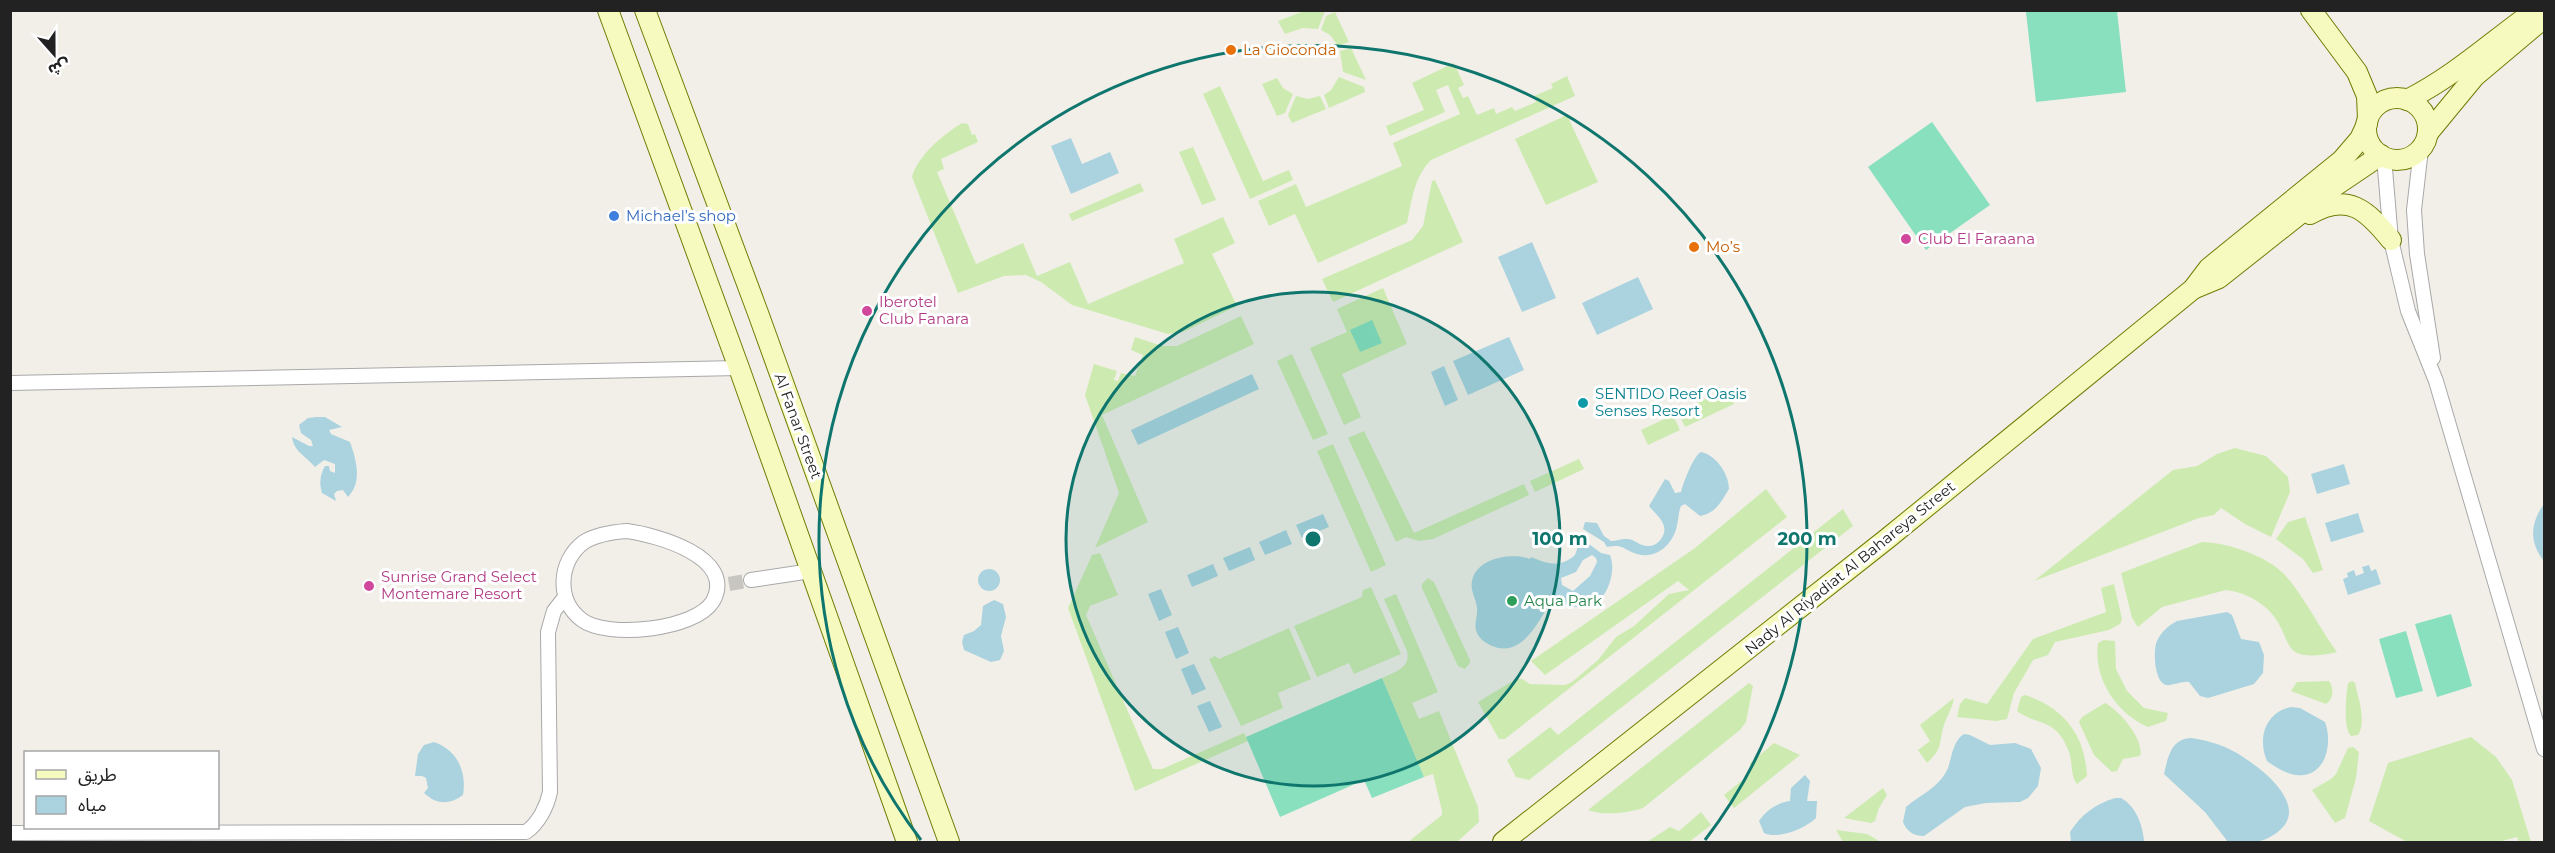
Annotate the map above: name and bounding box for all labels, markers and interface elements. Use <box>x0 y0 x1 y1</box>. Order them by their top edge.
north arrow <box>24 24 84 84</box>
place label: La Gioconda <box>1243 40 1337 59</box>
marker: La Gioconda <box>1224 43 1238 57</box>
text: ش <box>45 55 73 80</box>
place label: Michael’s shop <box>626 206 736 225</box>
marker: Michael’s shop <box>607 209 621 223</box>
place label: Club El Faraana <box>1918 229 2035 248</box>
marker: Club El Faraana <box>1899 232 1913 246</box>
place label: Mo’s <box>1706 237 1740 256</box>
marker: Mo’s <box>1687 240 1701 254</box>
place label: Iberotel Club Fanara <box>879 292 969 328</box>
marker: Iberotel Club Fanara <box>860 304 874 318</box>
street label: Al Fanar Street <box>771 370 826 481</box>
place label: SENTIDO Reef Oasis Senses Resort <box>1595 384 1747 420</box>
marker: SENTIDO Reef Oasis Senses Resort <box>1576 396 1590 410</box>
street label: Nady Al Riyadiat Al Bahareya Street <box>1741 477 1959 658</box>
text: 100 m <box>1532 528 1588 550</box>
text: 200 m <box>1777 528 1837 550</box>
centre of rings <box>1303 529 1323 549</box>
place label: Sunrise Grand Select Montemare Resort <box>381 567 537 603</box>
marker: Sunrise Grand Select Montemare Resort <box>362 579 376 593</box>
place label: Aqua Park <box>1524 591 1602 610</box>
marker: Aqua Park <box>1505 594 1519 608</box>
legend <box>24 751 219 829</box>
text: طريق <box>78 764 117 786</box>
text: مياه <box>78 794 107 816</box>

